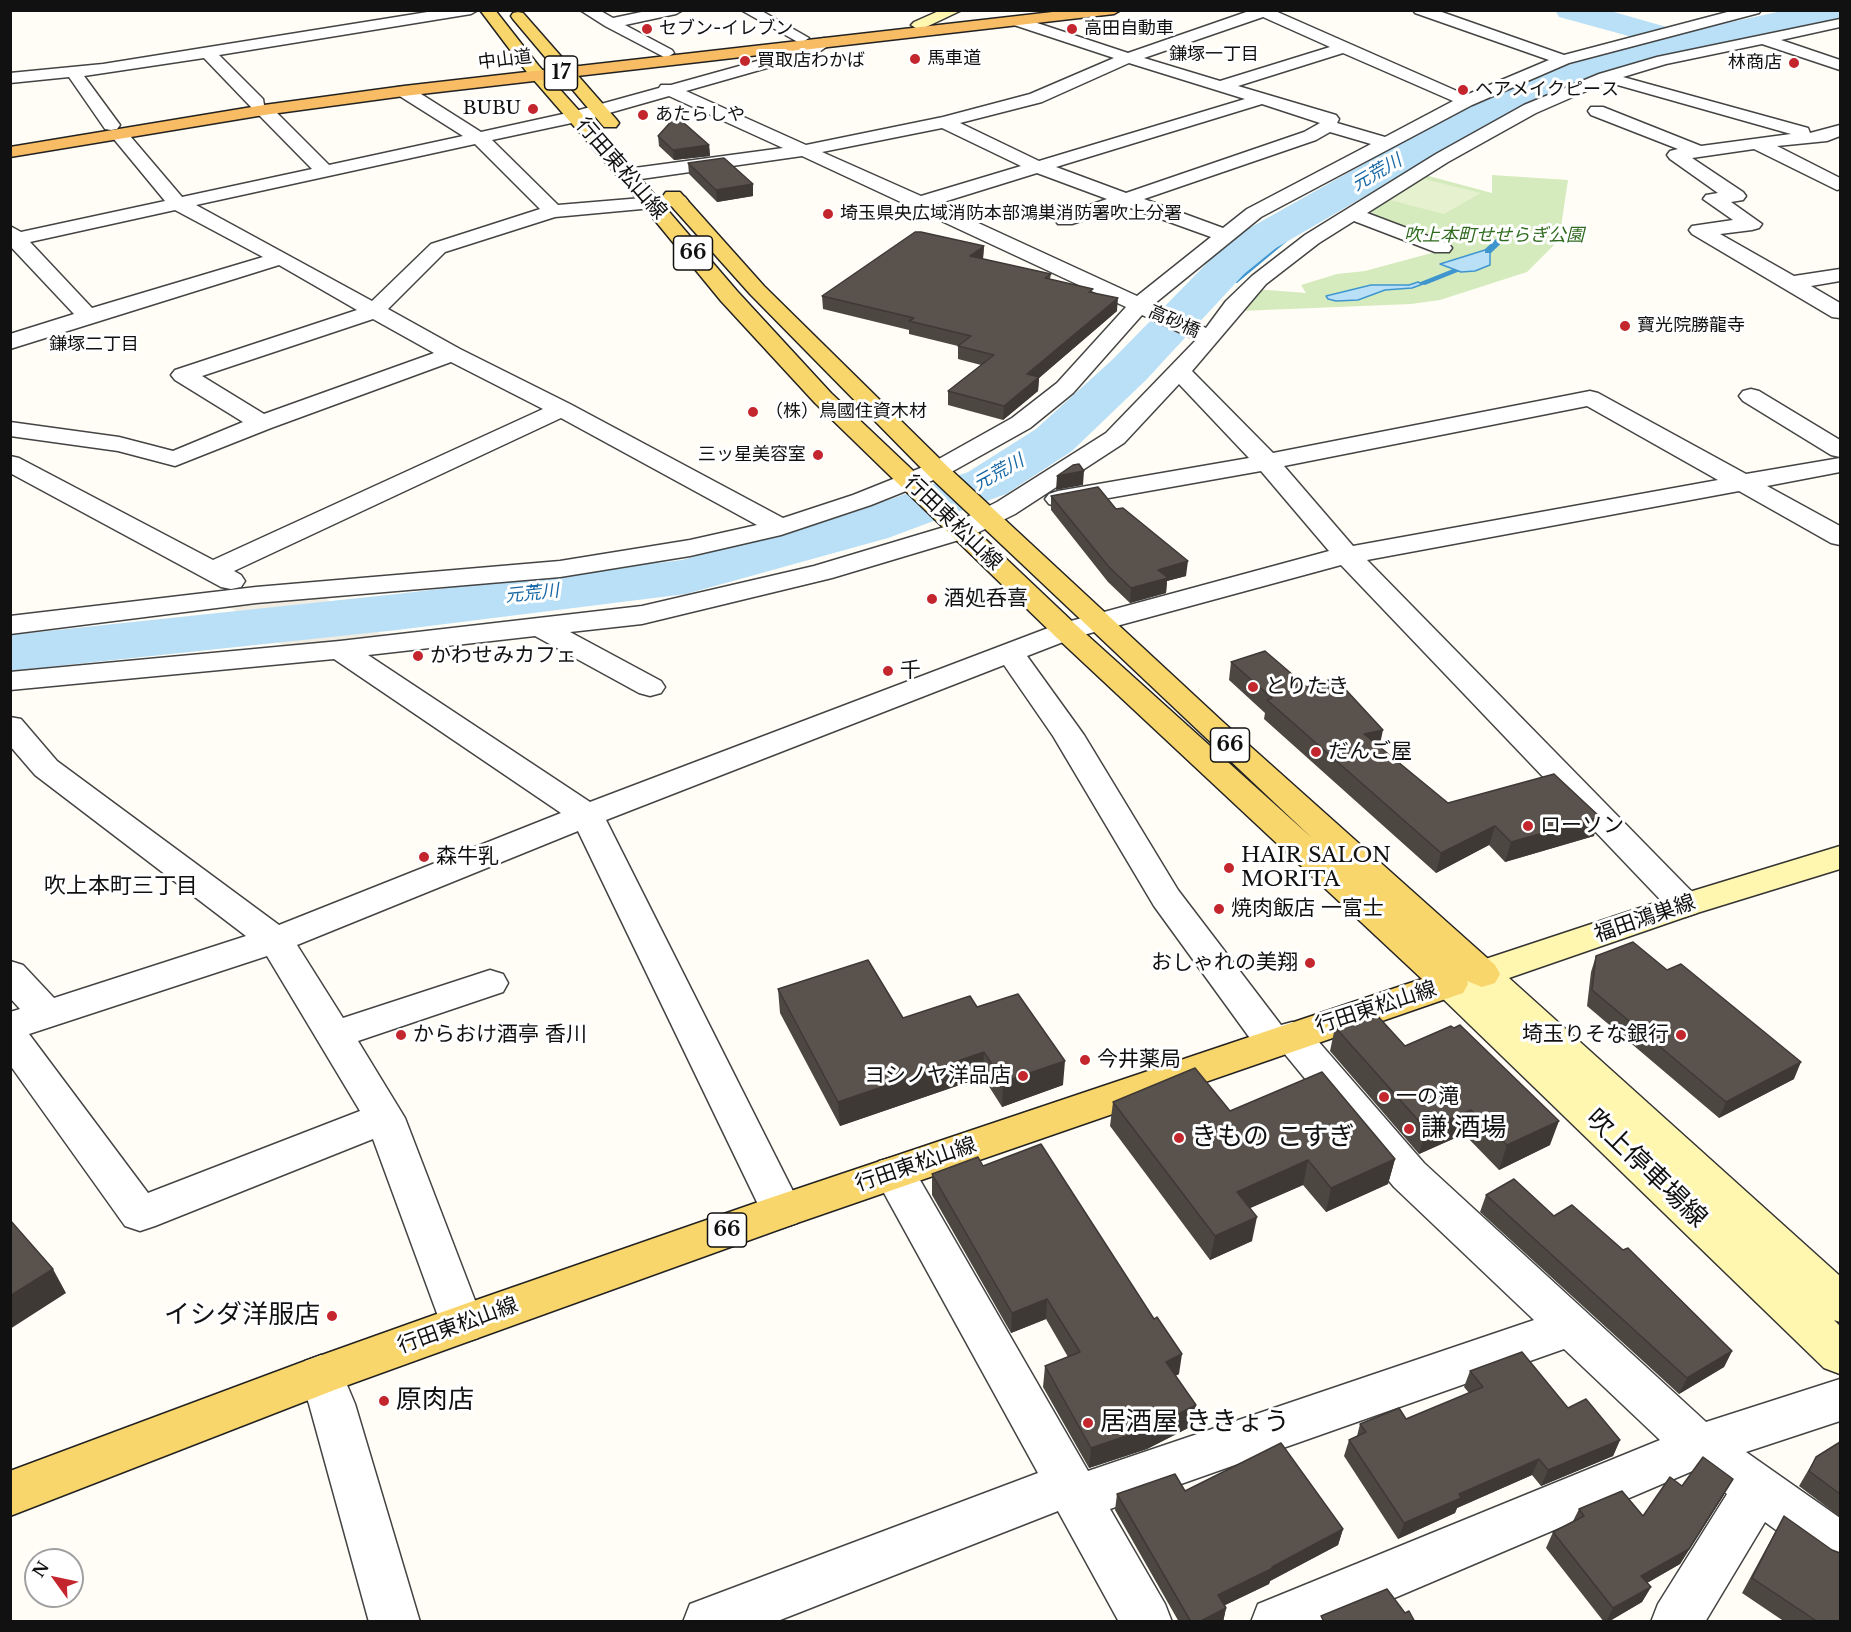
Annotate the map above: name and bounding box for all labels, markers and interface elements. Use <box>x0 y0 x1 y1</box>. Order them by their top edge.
place label: セブン-イレブン <box>659 18 793 40</box>
place label: 高田自動車 <box>1084 18 1174 40</box>
marker: セブン-イレブン <box>640 22 654 36</box>
marker: 高田自動車 <box>1065 22 1079 36</box>
district label: 鎌塚一丁目 <box>1169 44 1259 66</box>
street label: 中山道 <box>477 46 533 74</box>
place label: 馬車道 <box>927 48 981 70</box>
place label: 買取店わかば <box>757 50 865 72</box>
marker: 馬車道 <box>908 52 922 66</box>
place label: 林商店 <box>1728 52 1782 74</box>
marker: 買取店わかば <box>738 54 752 68</box>
road number: 17 <box>544 56 578 90</box>
marker: 林商店 <box>1787 56 1801 70</box>
place label: ヘアメイクピース <box>1475 79 1619 101</box>
marker: ヘアメイクピース <box>1456 83 1470 97</box>
place label: BUBU <box>463 98 521 120</box>
marker: BUBU <box>526 102 540 116</box>
place label: あたらしや <box>655 104 745 126</box>
marker: あたらしや <box>636 108 650 122</box>
street label: 行田東松山線 <box>570 113 672 225</box>
water label: 元荒川 <box>1348 150 1406 196</box>
place label: 埼玉県央広域消防本部鴻巣消防署吹上分署 <box>840 203 1182 225</box>
marker: 埼玉県央広域消防本部鴻巣消防署吹上分署 <box>821 207 835 221</box>
park label: 吹上本町せせらぎ公園 <box>1404 225 1584 247</box>
road number: 66 <box>674 236 712 270</box>
street label: 高砂橋 <box>1145 301 1203 343</box>
place label: 寶光院勝龍寺 <box>1637 315 1745 337</box>
marker: 寶光院勝龍寺 <box>1618 319 1632 333</box>
district label: 鎌塚二丁目 <box>49 334 139 356</box>
place label: （株）鳥國住資木材 <box>765 401 927 423</box>
marker: （株）鳥國住資木材 <box>746 405 760 419</box>
place label: 三ッ星美容室 <box>698 444 806 466</box>
marker: 三ッ星美容室 <box>811 448 825 462</box>
water label: 元荒川 <box>970 450 1028 496</box>
street label: 行田東松山線 <box>899 470 1007 576</box>
water label: 元荒川 <box>504 580 560 608</box>
place label: 酒処呑喜 <box>944 586 1028 612</box>
marker: 酒処呑喜 <box>925 592 939 606</box>
place label: かわせみカフェ <box>430 643 577 669</box>
marker: かわせみカフェ <box>411 649 425 663</box>
place label: 千 <box>900 658 921 684</box>
marker: 千 <box>881 664 895 678</box>
place label: とりたき <box>1265 674 1349 700</box>
marker: とりたき <box>1246 680 1260 694</box>
road number: 66 <box>1210 728 1250 762</box>
place label: だんご屋 <box>1328 739 1412 765</box>
marker: だんご屋 <box>1309 745 1323 759</box>
place label: ローソン <box>1540 813 1624 839</box>
marker: ローソン <box>1521 819 1535 833</box>
place label: HAIR SALON MORITA <box>1241 843 1391 893</box>
place label: 森牛乳 <box>436 844 499 870</box>
marker: 森牛乳 <box>417 850 431 864</box>
marker: HAIR SALON MORITA <box>1222 861 1236 875</box>
district label: 吹上本町三丁目 <box>44 874 198 900</box>
street label: 福田鴻巣線 <box>1591 890 1699 948</box>
place label: 焼肉飯店 一富士 <box>1231 896 1384 922</box>
marker: 焼肉飯店 一富士 <box>1212 902 1226 916</box>
place label: おしゃれの美翔 <box>1151 950 1298 976</box>
marker: おしゃれの美翔 <box>1303 956 1317 970</box>
street label: 行田東松山線 <box>1312 977 1440 1039</box>
place label: からおけ酒亭 香川 <box>413 1022 587 1048</box>
place label: 埼玉りそな銀行 <box>1522 1022 1669 1048</box>
marker: からおけ酒亭 香川 <box>394 1028 408 1042</box>
marker: 埼玉りそな銀行 <box>1674 1028 1688 1042</box>
place label: 今井薬局 <box>1097 1047 1181 1073</box>
marker: 今井薬局 <box>1078 1053 1092 1067</box>
place label: ヨシノヤ洋品店 <box>864 1063 1011 1089</box>
marker: ヨシノヤ洋品店 <box>1016 1069 1030 1083</box>
place label: 一の滝 <box>1396 1084 1459 1110</box>
marker: 一の滝 <box>1377 1090 1391 1104</box>
street label: 吹上停車場線 <box>1579 1104 1713 1234</box>
place label: 謙 酒場 <box>1421 1113 1506 1145</box>
place label: きもの こすぎ <box>1191 1122 1354 1154</box>
marker: 謙 酒場 <box>1402 1122 1416 1136</box>
marker: きもの こすぎ <box>1172 1131 1186 1145</box>
street label: 行田東松山線 <box>852 1133 980 1197</box>
road number: 66 <box>708 1213 746 1247</box>
street label: 行田東松山線 <box>394 1293 522 1359</box>
place label: イシダ洋服店 <box>164 1300 320 1332</box>
marker: イシダ洋服店 <box>325 1309 339 1323</box>
place label: 原肉店 <box>396 1385 474 1417</box>
marker: 原肉店 <box>377 1394 391 1408</box>
place label: 居酒屋 ききょう <box>1100 1407 1289 1439</box>
marker: 居酒屋 ききょう <box>1081 1416 1095 1430</box>
north arrow <box>24 1548 84 1608</box>
text: N <box>28 1558 53 1581</box>

